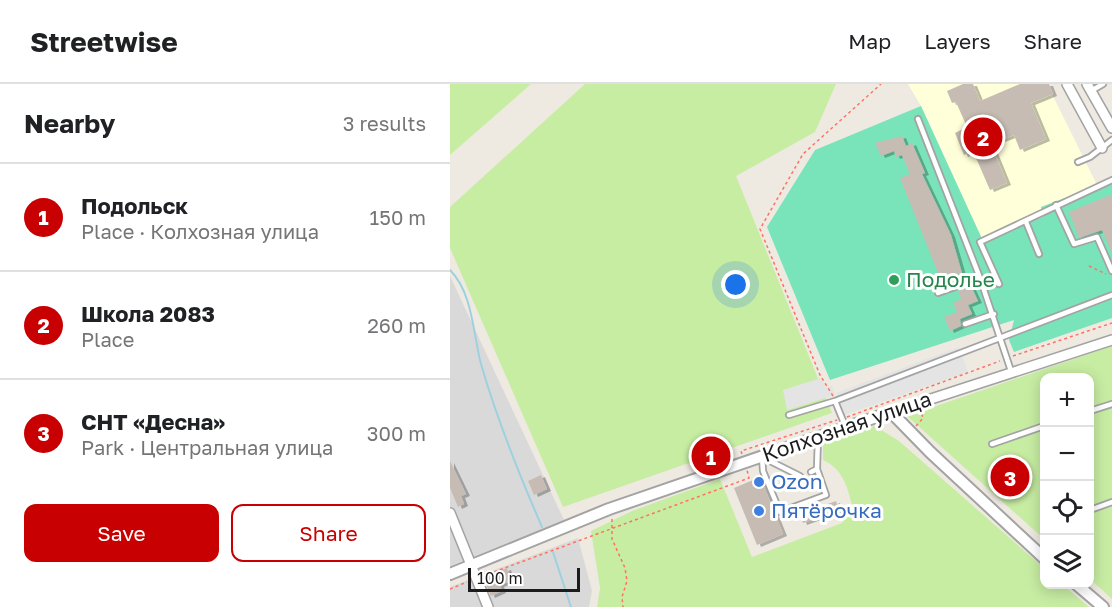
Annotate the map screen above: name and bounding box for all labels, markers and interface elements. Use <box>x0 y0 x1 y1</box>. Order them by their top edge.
text: Streetwise <box>30 25 178 58</box>
text: Map <box>848 28 891 54</box>
text: Layers <box>924 28 991 54</box>
text: Share <box>1024 28 1082 54</box>
text: Nearby <box>24 108 115 139</box>
text: 3 results <box>343 111 426 135</box>
pin: 2 <box>964 115 1002 160</box>
text: Подольск <box>81 192 188 219</box>
text: 1 <box>38 205 49 229</box>
text: 150 m <box>370 205 426 229</box>
text: Place · Колхозная улица <box>81 219 319 243</box>
place label: Подолье <box>906 266 995 292</box>
your location <box>721 270 750 299</box>
marker: Подолье <box>887 273 901 287</box>
text: Школа 2083 <box>81 300 215 327</box>
text: 2 <box>37 313 50 337</box>
text: 260 m <box>367 313 426 337</box>
text: Place <box>81 327 134 351</box>
map controls <box>1040 373 1094 589</box>
button: + <box>1040 373 1094 427</box>
street label: Колхозная улица <box>759 385 935 467</box>
text: СНТ «Десна» <box>81 408 225 435</box>
text: 3 <box>37 421 50 445</box>
text: 300 m <box>367 421 426 445</box>
button: − <box>1040 427 1094 481</box>
pin: 1 <box>692 434 730 478</box>
text: Park · Центральная улица <box>81 435 333 459</box>
pin: 3 <box>990 454 1030 500</box>
place label: Ozon <box>771 468 823 494</box>
marker: Ozon <box>752 475 766 489</box>
button: locate <box>1040 481 1094 535</box>
place label: Пятёрочка <box>771 497 882 523</box>
button: Save <box>24 504 219 562</box>
button: Share <box>231 504 426 562</box>
marker: Пятёрочка <box>752 504 766 518</box>
button: layers <box>1040 535 1094 589</box>
scale bar <box>468 565 580 592</box>
text: 100 m <box>477 568 523 588</box>

